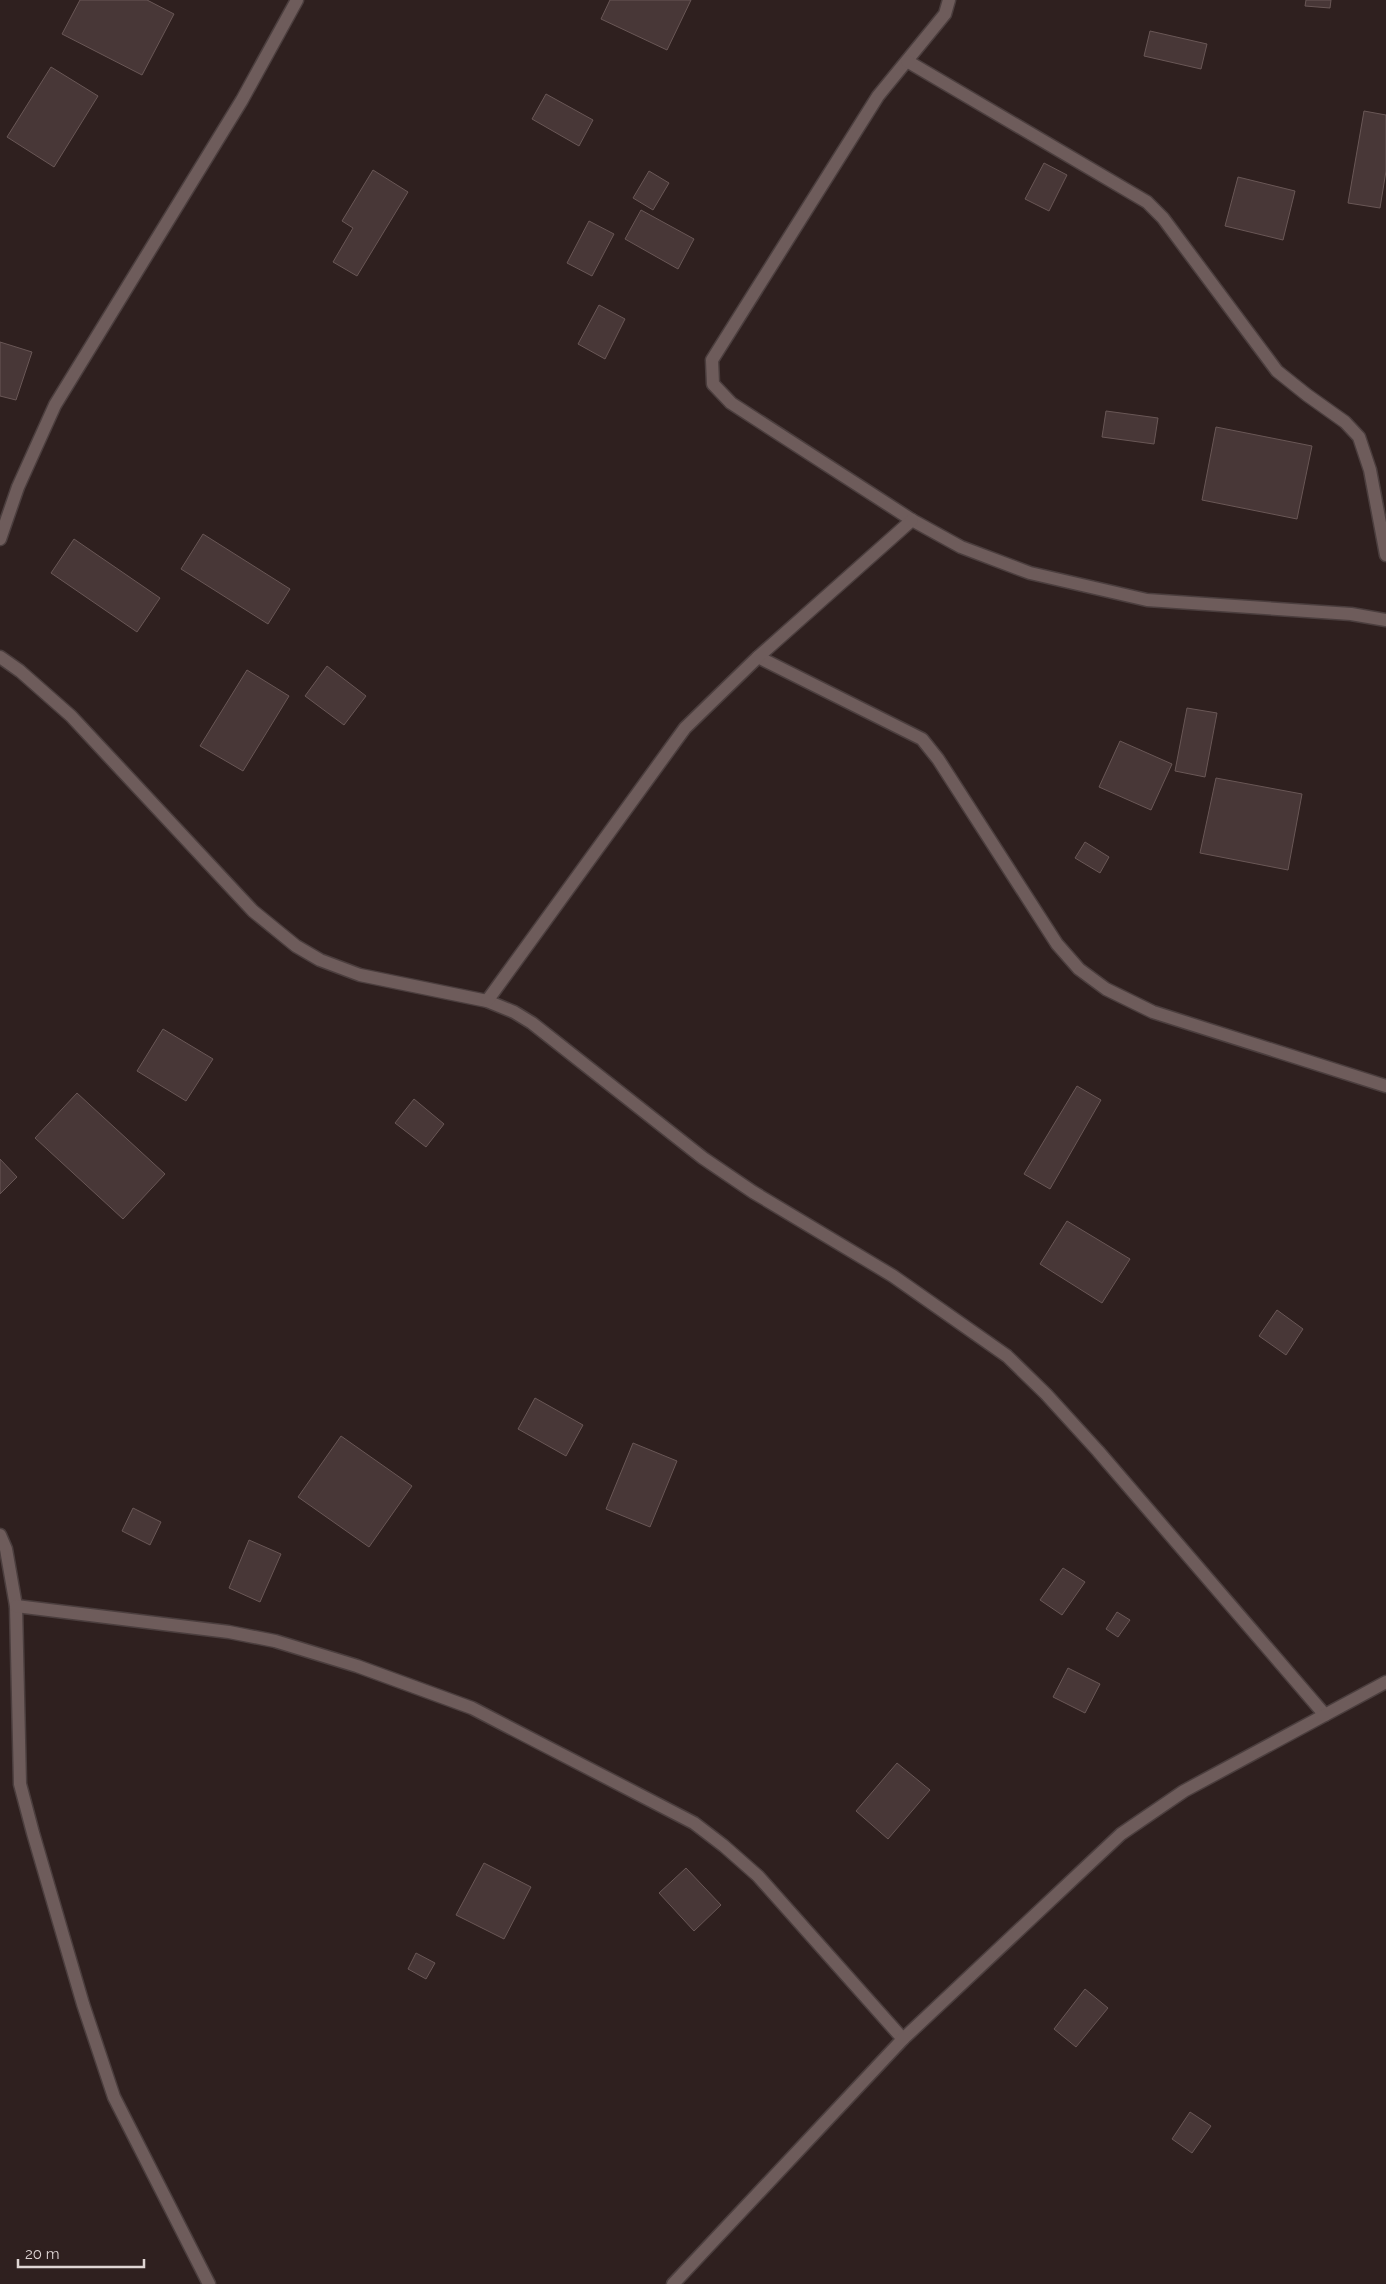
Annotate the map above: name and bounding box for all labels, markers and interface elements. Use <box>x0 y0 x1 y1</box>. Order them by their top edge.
scale bar <box>18 2236 144 2268</box>
text: 20 m <box>25 2245 60 2263</box>

